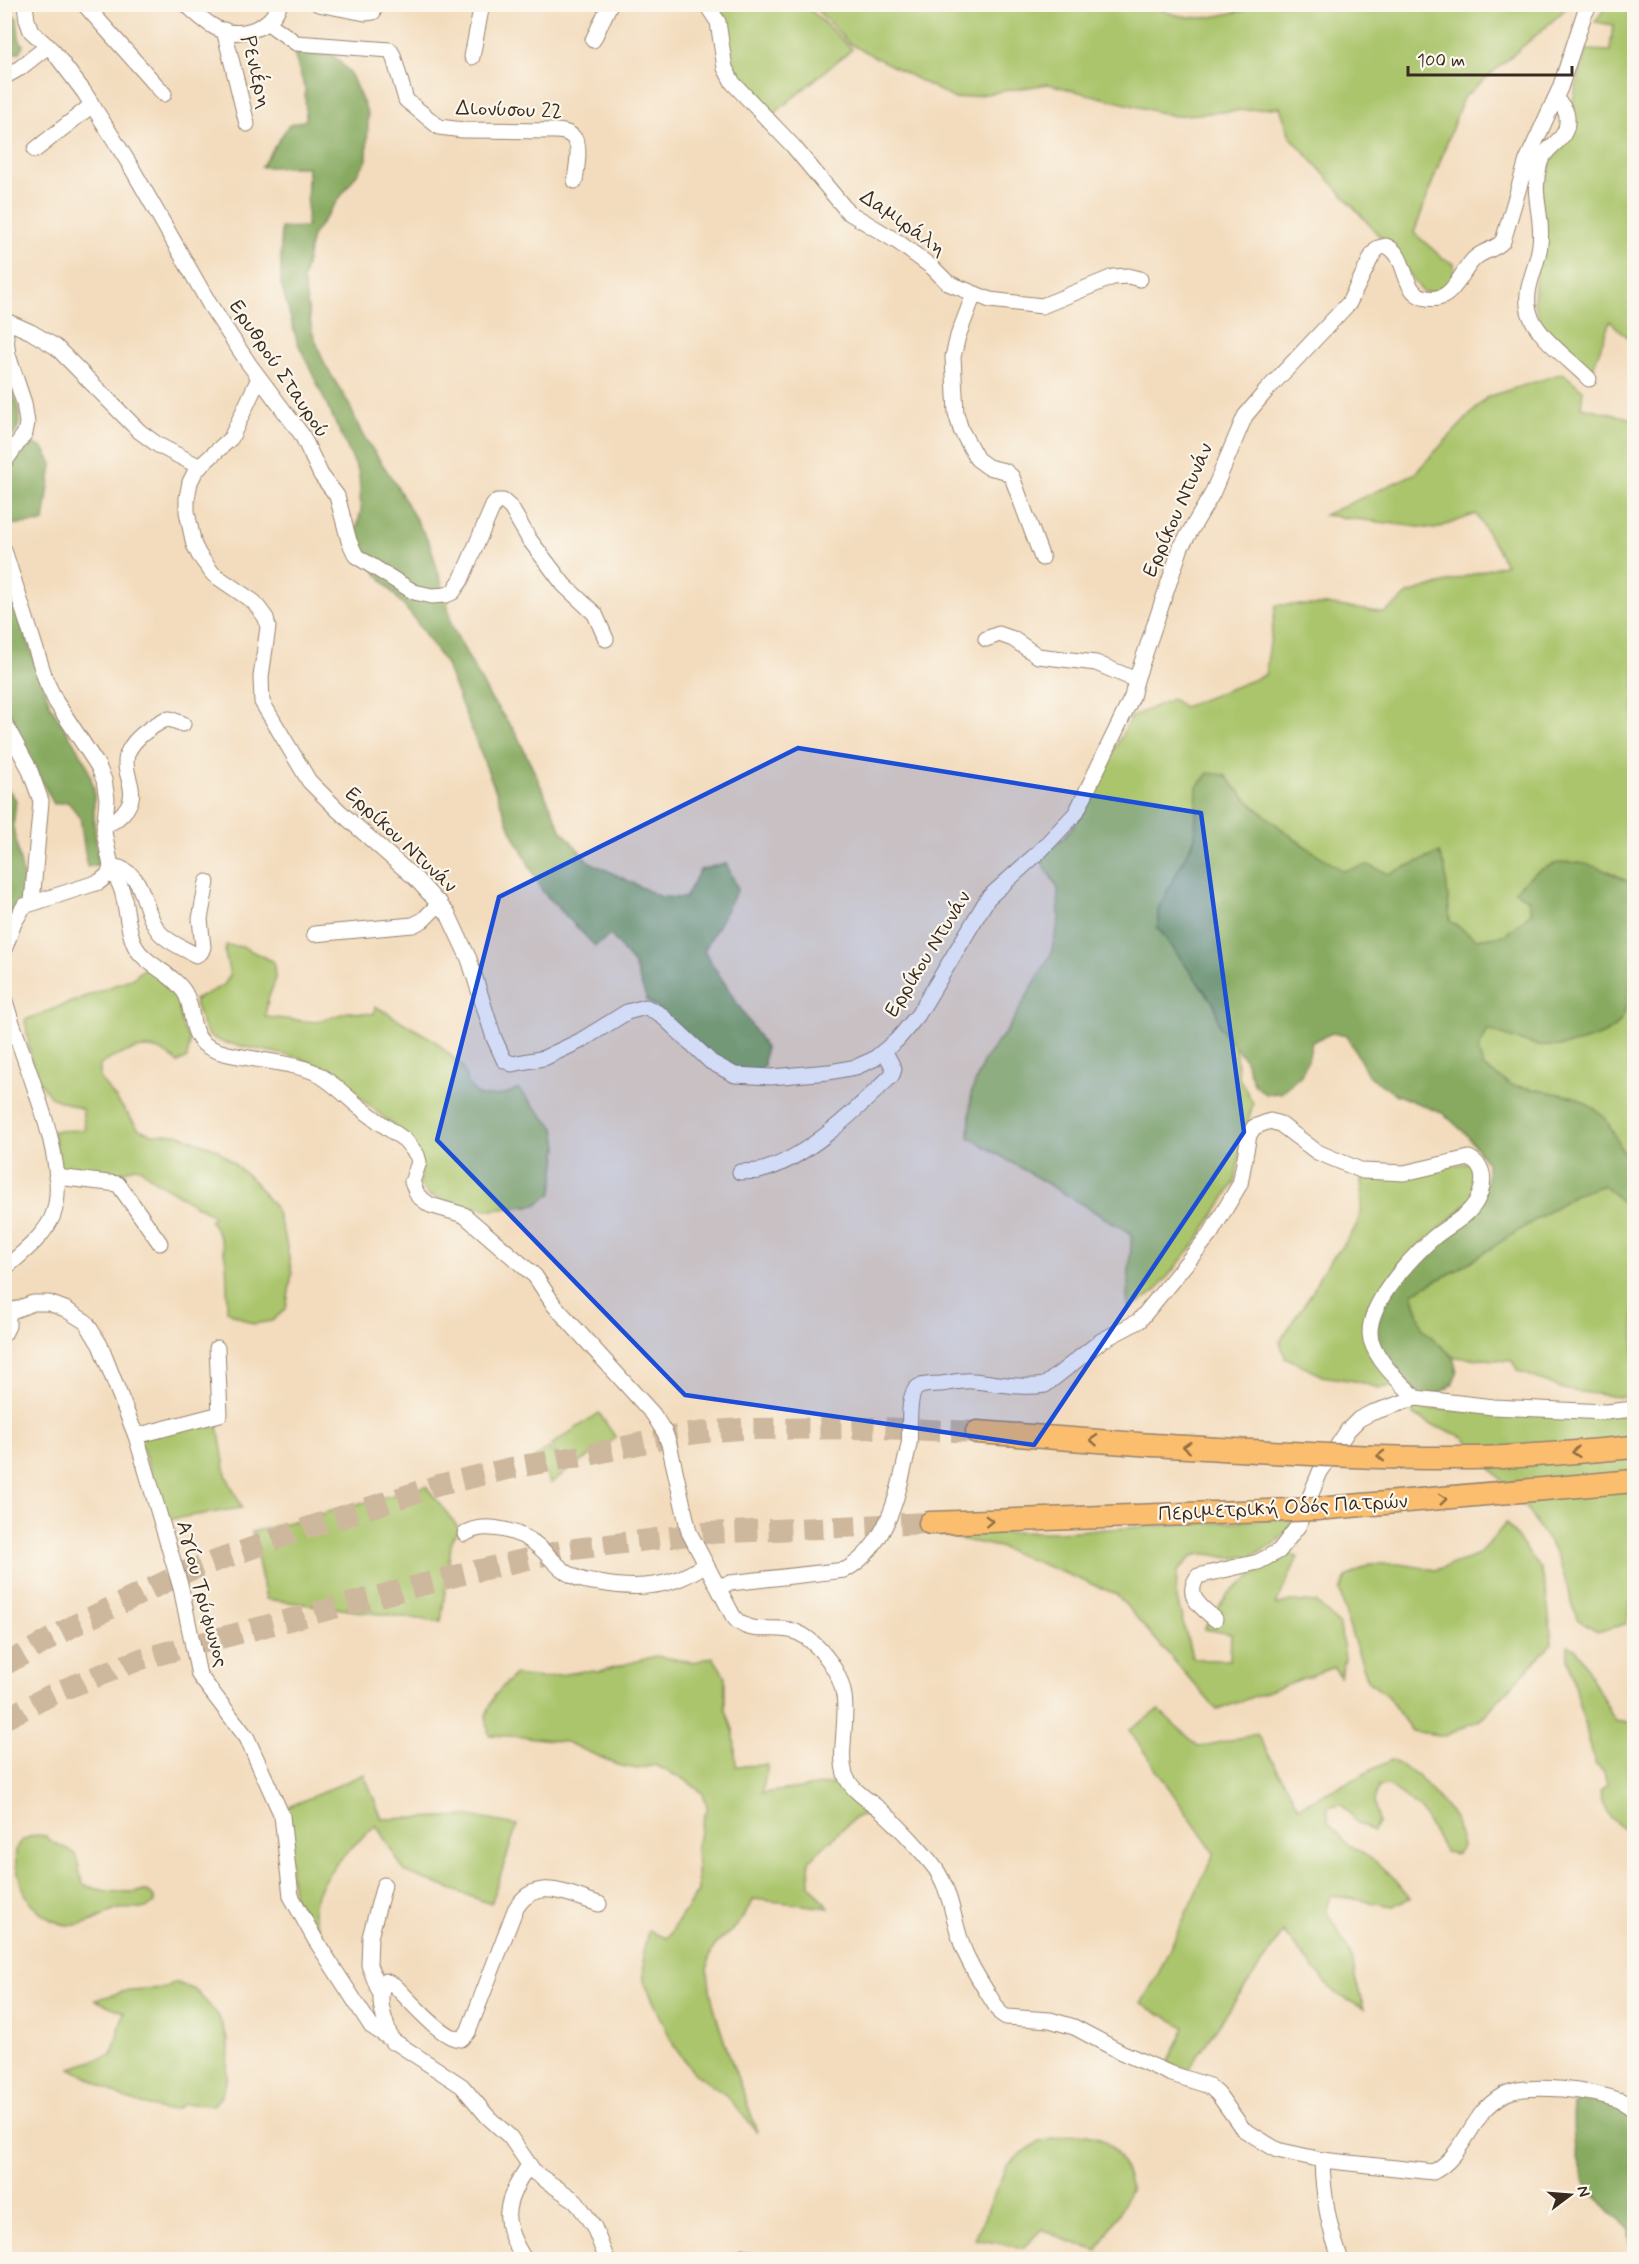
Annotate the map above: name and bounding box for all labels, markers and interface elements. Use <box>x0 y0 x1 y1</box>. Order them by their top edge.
street label: Ρενιέρη <box>233 33 279 111</box>
scale bar <box>1408 39 1572 77</box>
text: 100 m <box>1417 49 1465 73</box>
street label: Διονύσου 22 <box>455 94 563 126</box>
street label: Δαμιράλη <box>854 183 952 263</box>
street label: Ερυθρού Σταυρού <box>222 294 336 444</box>
street label: Ερρίκου Ντυνάν <box>1136 439 1220 581</box>
street label: Ερρίκου Ντυνάν <box>339 781 463 899</box>
street label: Ερρίκου Ντυνάν <box>878 886 978 1022</box>
one-way arrow <box>1089 1433 1098 1446</box>
one-way arrow <box>1182 1440 1191 1453</box>
one-way arrow <box>1572 1445 1581 1458</box>
one-way arrow <box>1377 1450 1386 1462</box>
street label: Περιμετρική Οδός Πατρών <box>1158 1487 1408 1529</box>
one-way arrow <box>1438 1493 1447 1506</box>
one-way arrow <box>984 1515 993 1527</box>
street label: Αγίου Τρύφωνος <box>169 1517 235 1671</box>
north arrow <box>1540 2165 1600 2225</box>
text: N <box>1571 2183 1595 2199</box>

